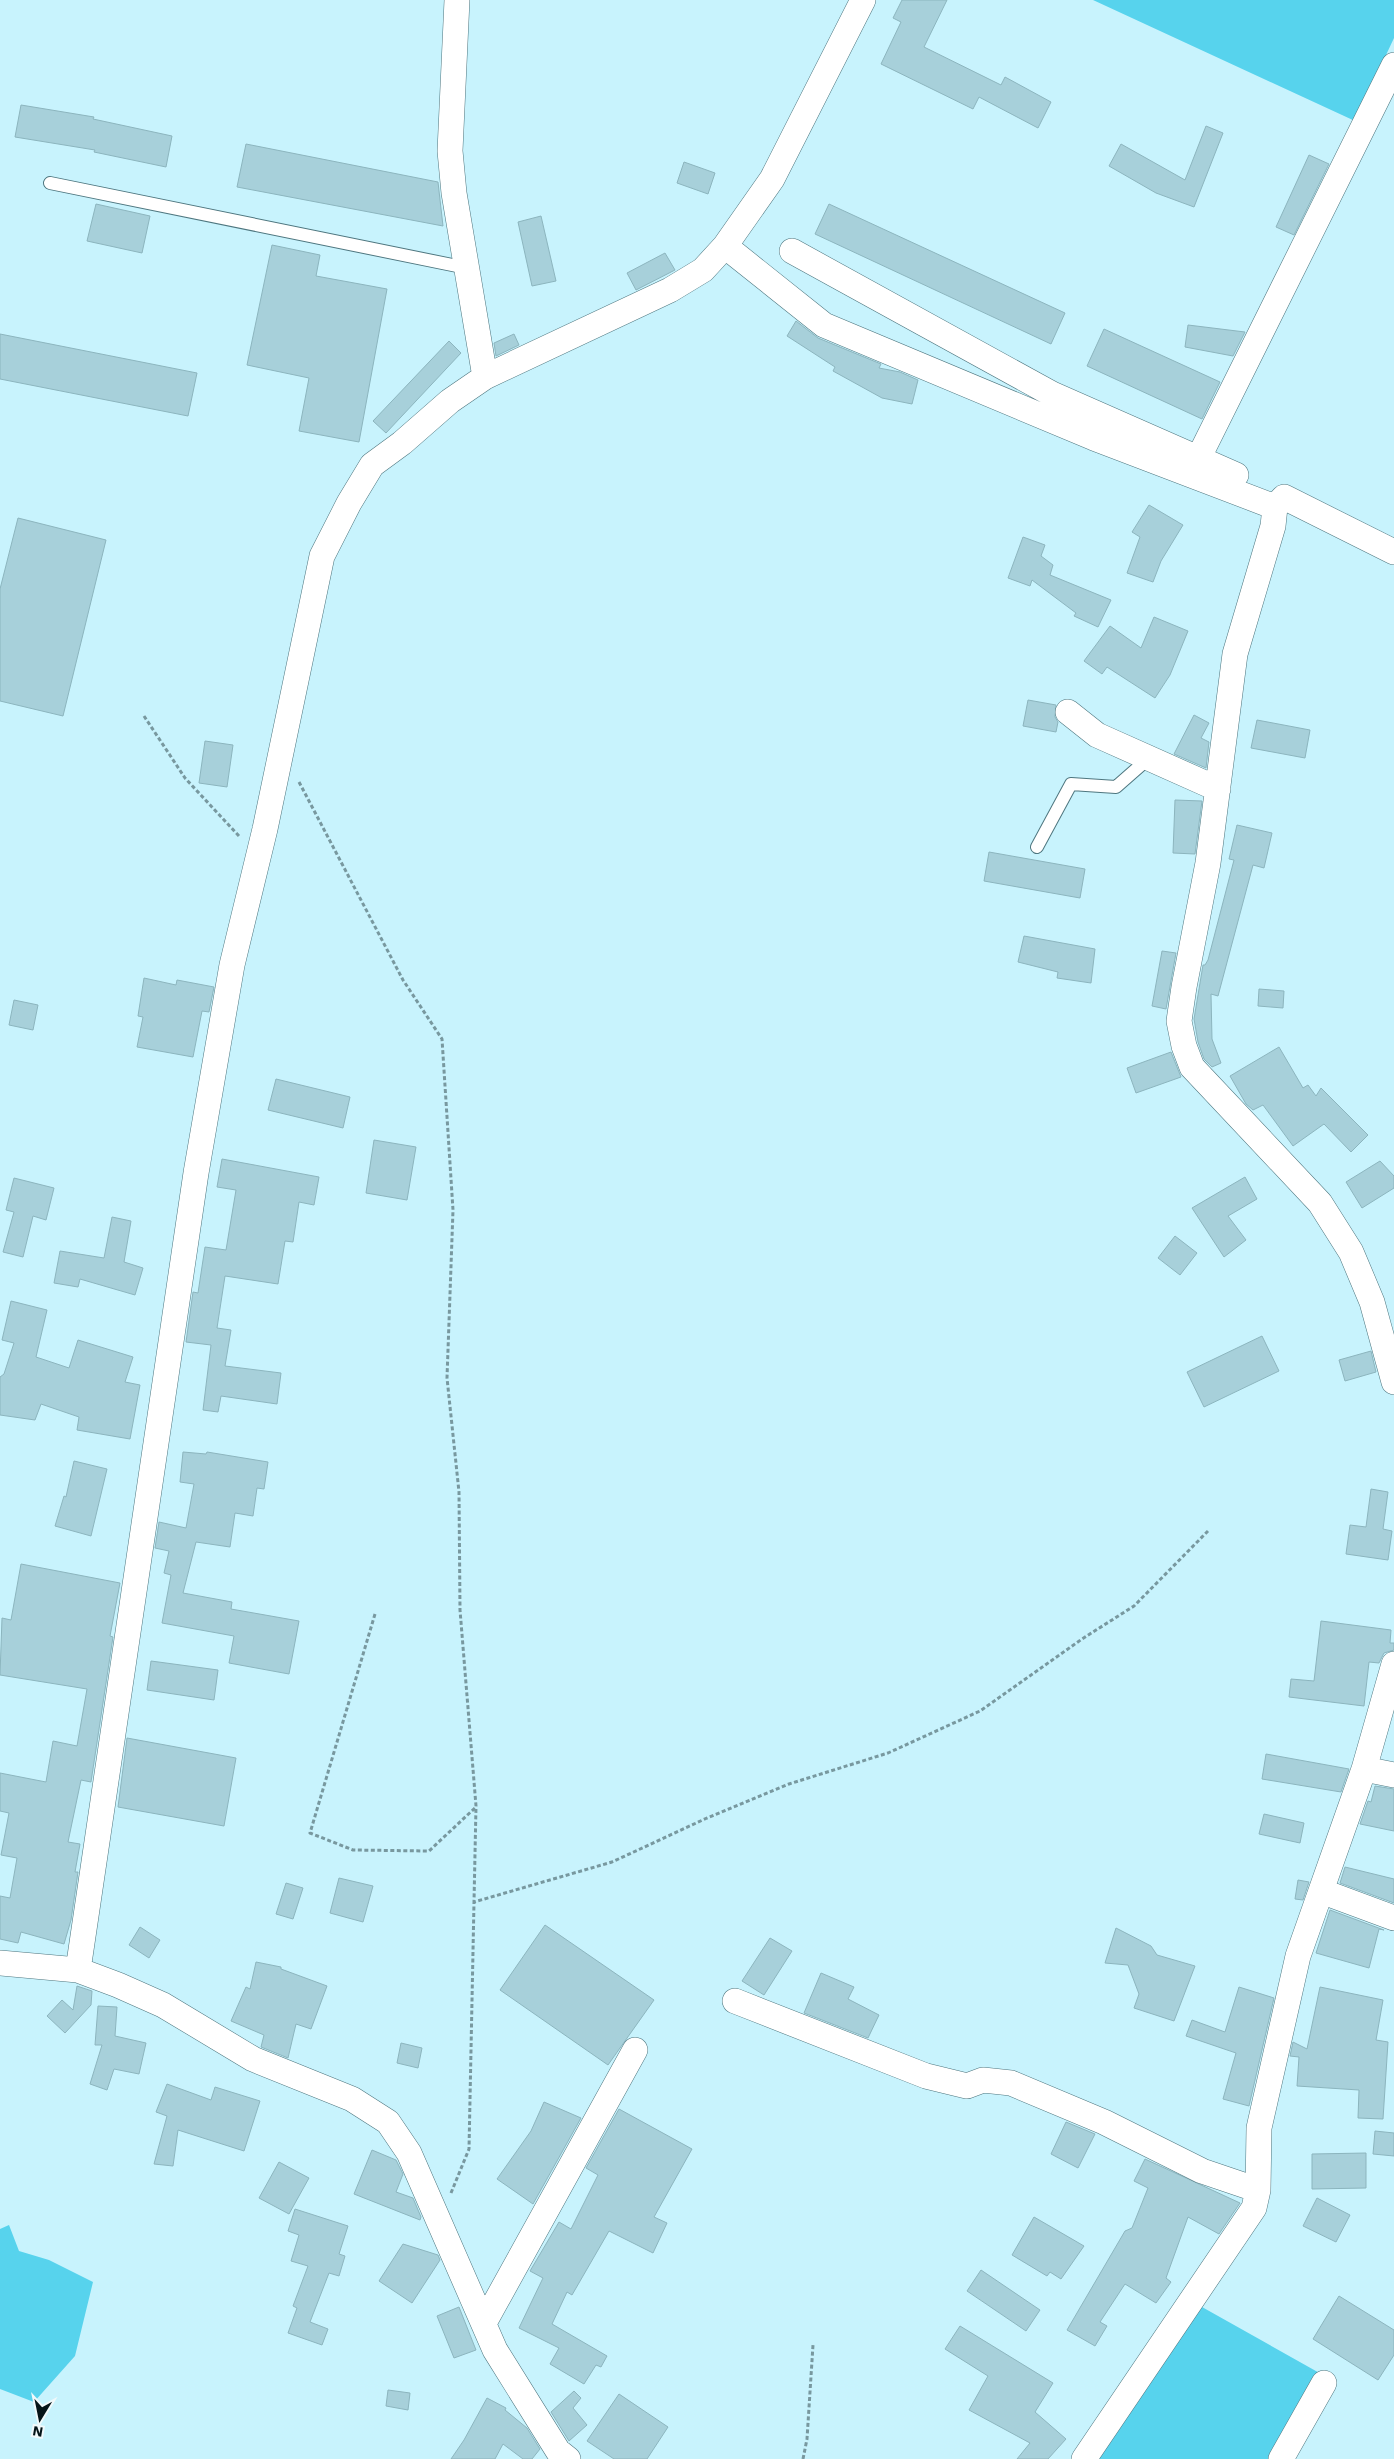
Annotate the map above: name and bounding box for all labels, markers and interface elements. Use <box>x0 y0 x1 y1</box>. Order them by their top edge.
north arrow <box>15 2394 65 2444</box>
text: N <box>31 2423 44 2441</box>

